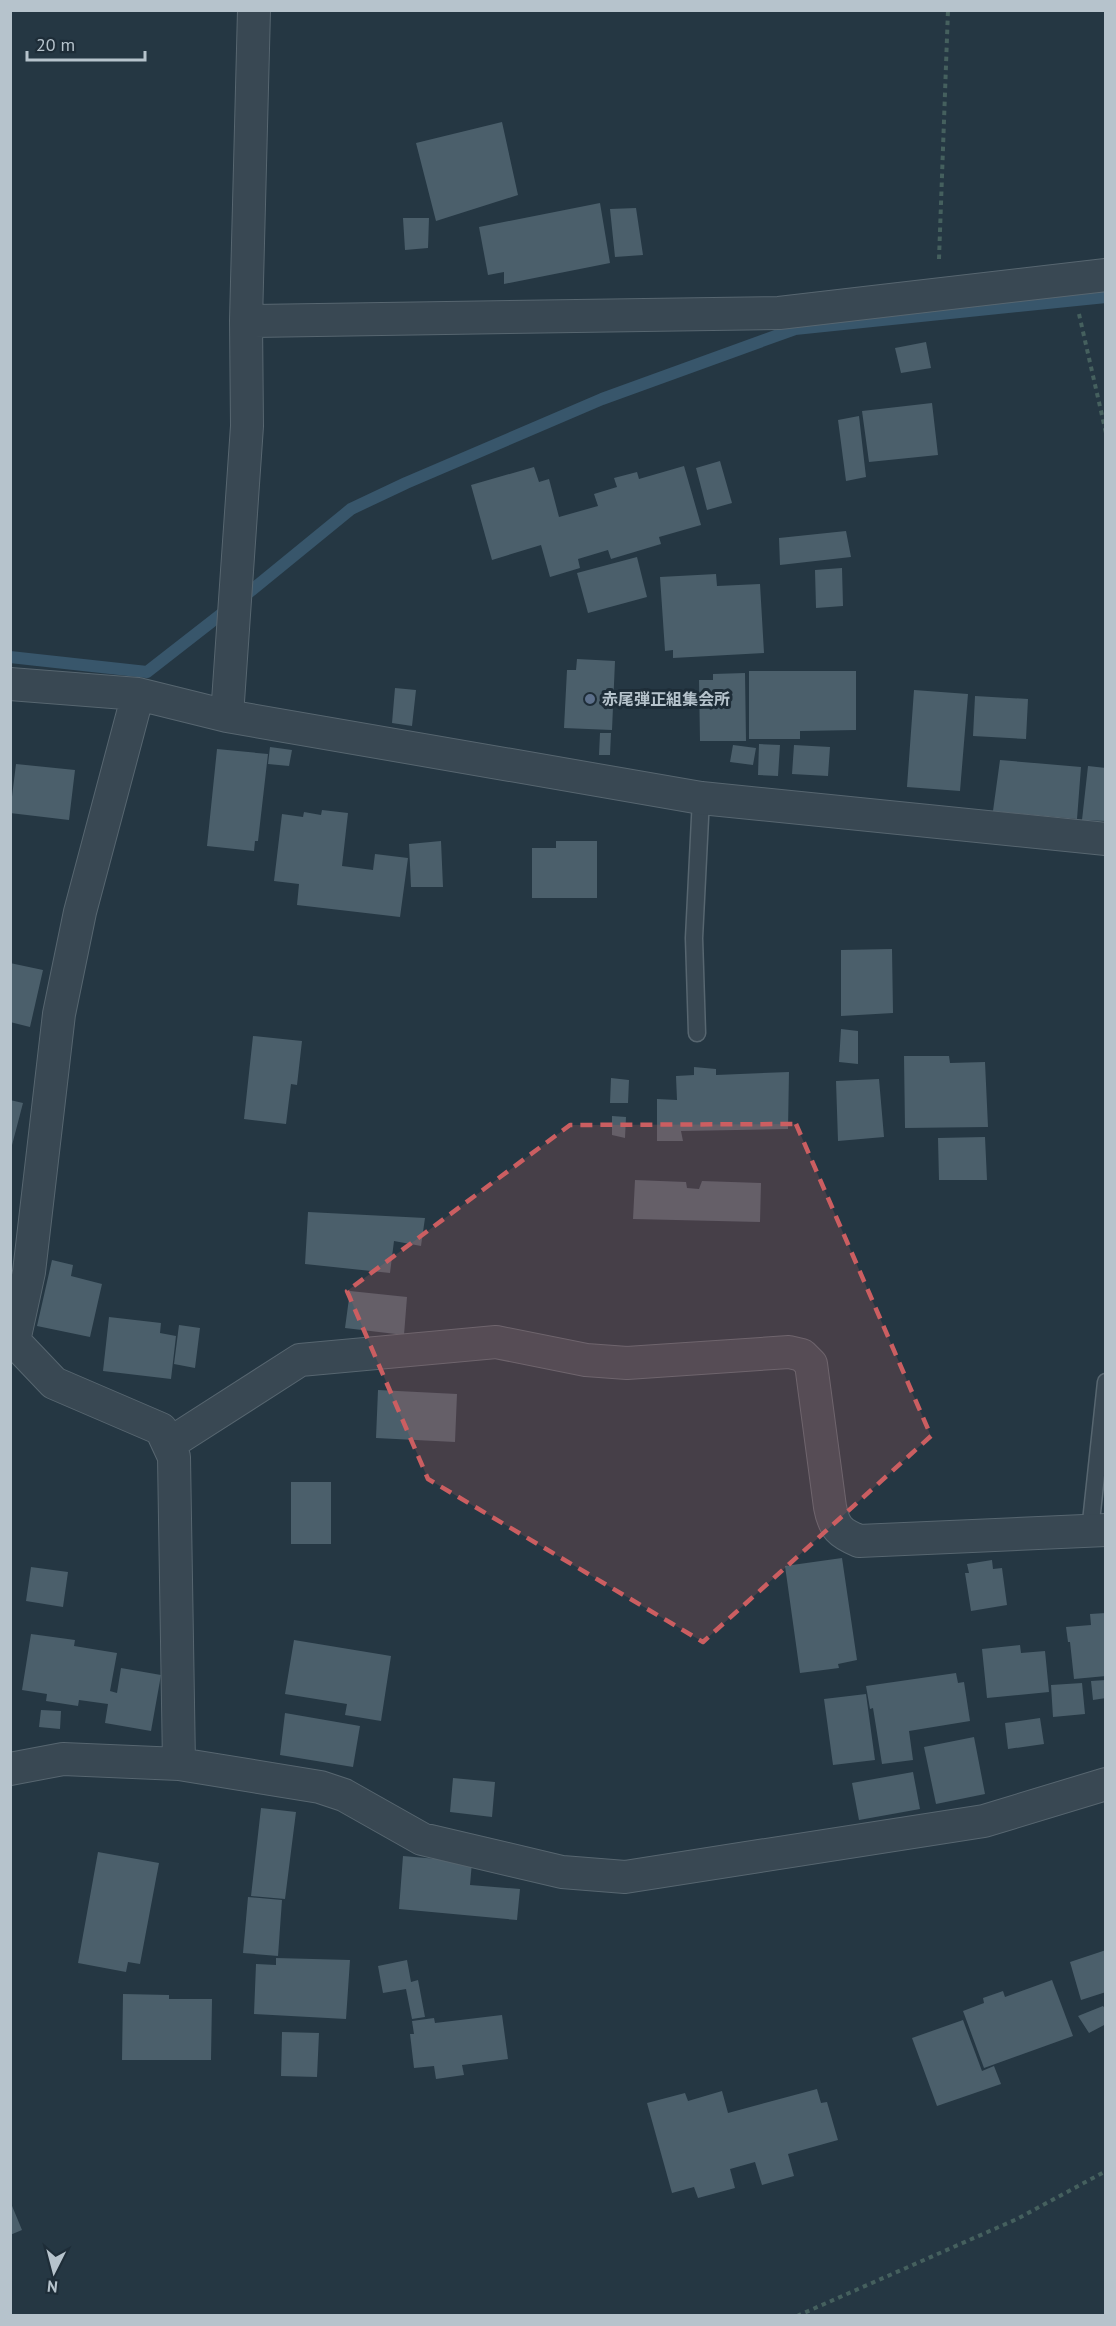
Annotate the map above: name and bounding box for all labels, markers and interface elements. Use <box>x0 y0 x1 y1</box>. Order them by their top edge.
scale bar <box>27 24 146 62</box>
text: 20 m <box>36 33 75 56</box>
place label: 赤尾弾正組集会所 <box>602 689 730 709</box>
marker: 赤尾弾正組集会所 <box>583 692 597 706</box>
north arrow <box>24 2242 84 2302</box>
text: N <box>46 2276 59 2297</box>

